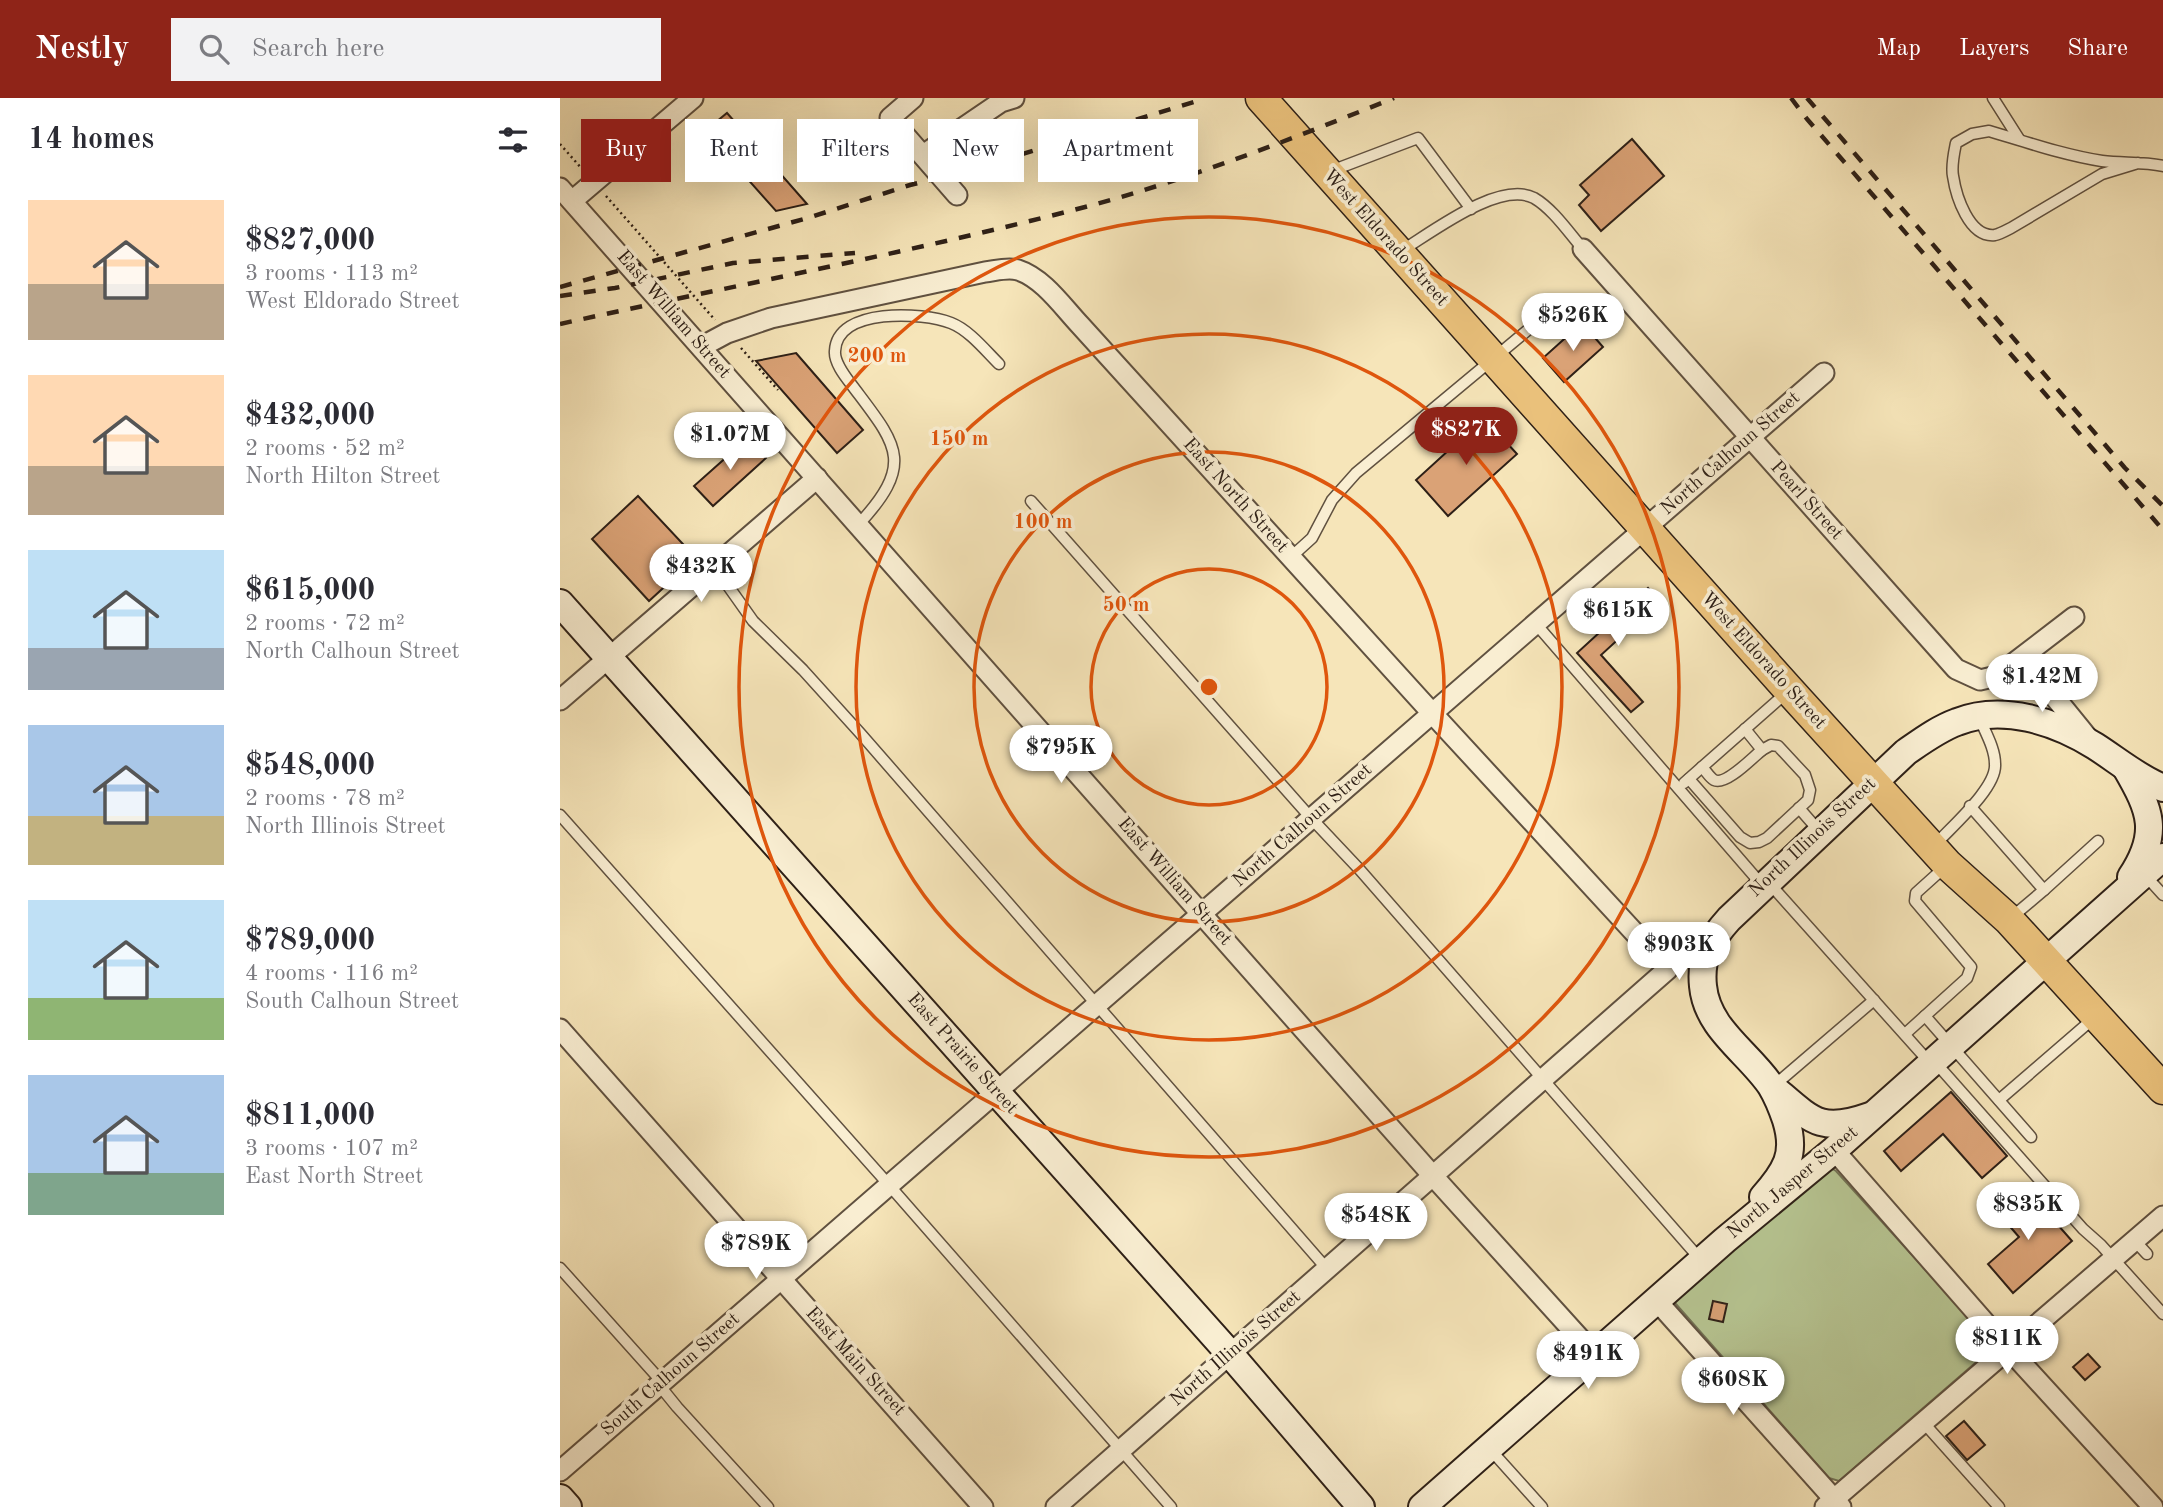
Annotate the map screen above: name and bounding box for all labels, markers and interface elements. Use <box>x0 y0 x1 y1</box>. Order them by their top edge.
search box <box>171 18 661 81</box>
icon: search <box>195 30 233 68</box>
text: Nestly <box>35 33 129 66</box>
text: Search here <box>251 36 385 62</box>
text: Map <box>1877 37 1921 61</box>
text: Layers <box>1959 37 2029 61</box>
text: Share <box>2067 37 2128 61</box>
chip: Buy <box>581 119 671 182</box>
chip: Rent <box>685 119 783 182</box>
chip: Filters <box>797 119 914 182</box>
chip: New <box>928 119 1024 182</box>
chip: Apartment <box>1038 119 1198 182</box>
icon: filters <box>494 121 532 159</box>
text: 14 homes <box>28 125 154 155</box>
street label: West Eldorado Street <box>1319 166 1451 310</box>
text: $827,000 <box>245 226 375 256</box>
icon: home <box>84 228 168 312</box>
street label: East William Street <box>612 247 734 383</box>
text: 3 rooms · 113 m² <box>245 262 418 285</box>
text: West Eldorado Street <box>245 290 460 313</box>
pin: $526K <box>1524 294 1622 353</box>
text: $526K <box>1537 304 1609 327</box>
text: 200 m <box>847 346 907 367</box>
street label: North Calhoun Street <box>1658 389 1804 519</box>
text: $432,000 <box>245 401 375 431</box>
icon: home <box>84 403 168 487</box>
pin: $827K <box>1417 408 1515 467</box>
pin: $1.07M <box>673 412 787 472</box>
text: $827K <box>1430 418 1502 441</box>
text: $1.07M <box>690 423 770 446</box>
text: 150 m <box>929 429 989 450</box>
street label: East North Street <box>1179 435 1291 557</box>
text: 2 rooms · 52 m² <box>245 437 405 460</box>
street label: Pearl Street <box>1766 458 1846 544</box>
text: North Hilton Street <box>245 465 440 488</box>
text: 100 m <box>1013 512 1073 533</box>
pin: $432K <box>652 545 750 604</box>
text: $432K <box>665 555 737 578</box>
text: $615,000 <box>245 576 375 606</box>
icon: home <box>84 578 168 662</box>
pin: $615K <box>1569 588 1667 648</box>
street label: West Eldorado Street <box>1697 589 1829 733</box>
text: 50 m <box>1102 595 1150 616</box>
text: $615K <box>1582 599 1654 622</box>
text: 2 rooms · 72 m² <box>245 612 405 635</box>
text: North Calhoun Street <box>245 640 460 663</box>
pin: $1.42M <box>1985 654 2099 714</box>
text: $1.42M <box>2002 665 2082 688</box>
centre of rings <box>1197 675 1221 699</box>
pin: $795K <box>1012 726 1110 785</box>
text: $795K <box>1025 736 1097 759</box>
text: $548,000 <box>245 751 375 781</box>
icon: home <box>84 753 168 837</box>
street label: North Calhoun Street <box>1230 761 1376 891</box>
street label: North Illinois Street <box>1746 775 1880 901</box>
text: 2 rooms · 78 m² <box>245 787 405 810</box>
street label: East William Street <box>1113 814 1235 950</box>
text: North Illinois Street <box>245 815 446 838</box>
pin: $903K <box>1630 922 1728 982</box>
text: $789,000 <box>245 926 375 956</box>
icon: home <box>84 928 168 1012</box>
text: $903K <box>1643 933 1715 956</box>
text: 4 rooms · 116 m² <box>245 962 418 985</box>
text: South Calhoun Street <box>245 990 459 1013</box>
street label: East Prairie Street <box>903 990 1021 1118</box>
text: $811,000 <box>245 1101 375 1131</box>
icon: home <box>84 1103 168 1187</box>
street label: North Jasper Street <box>1724 1123 1862 1243</box>
text: 3 rooms · 107 m² <box>245 1137 418 1160</box>
text: East North Street <box>245 1165 423 1188</box>
pin: $835K <box>1979 1182 2077 1242</box>
text: $835K <box>1992 1193 2064 1216</box>
pin: $548K <box>1327 1194 1425 1253</box>
text: $548K <box>1340 1204 1412 1227</box>
pin: $789K <box>707 1222 805 1281</box>
text: $789K <box>720 1232 792 1255</box>
street label: North Illinois Street <box>1167 1287 1305 1411</box>
street label: East Main Street <box>801 1304 909 1420</box>
street label: South Calhoun Street <box>598 1310 744 1440</box>
pin: $811K <box>1958 1316 2056 1376</box>
text: $811K <box>1971 1327 2043 1350</box>
pin: $491K <box>1539 1332 1637 1391</box>
text: $491K <box>1552 1342 1624 1365</box>
pin: $608K <box>1684 1358 1782 1417</box>
text: $608K <box>1697 1368 1769 1391</box>

